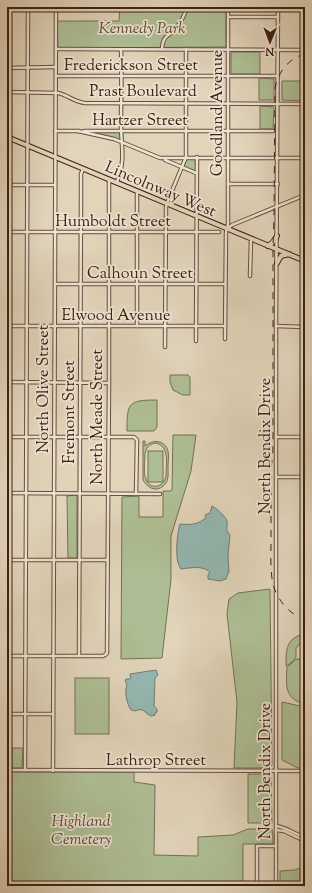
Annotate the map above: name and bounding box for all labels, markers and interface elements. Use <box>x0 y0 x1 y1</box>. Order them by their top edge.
park label: Kennedy Park <box>99 18 185 41</box>
north arrow <box>250 22 290 62</box>
text: N <box>265 43 275 59</box>
street label: Goodland Avenue <box>207 50 230 176</box>
street label: Frederickson Street <box>64 55 199 78</box>
street label: Prast Boulevard <box>89 81 197 104</box>
street label: Hartzer Street <box>92 110 188 133</box>
street label: Lincolnway West <box>101 157 220 224</box>
street label: Humboldt Street <box>55 211 171 234</box>
street label: Calhoun Street <box>87 263 193 286</box>
street label: Elwood Avenue <box>62 305 170 328</box>
street label: North Olive Street <box>33 324 56 453</box>
street label: North Meade Street <box>87 349 110 485</box>
street label: Fremont Street <box>59 360 82 464</box>
street label: North Bendix Drive <box>255 378 278 514</box>
street label: North Bendix Drive <box>255 703 278 839</box>
street label: Lathrop Street <box>106 750 206 773</box>
park label: Highland Cemetery <box>51 811 112 852</box>

